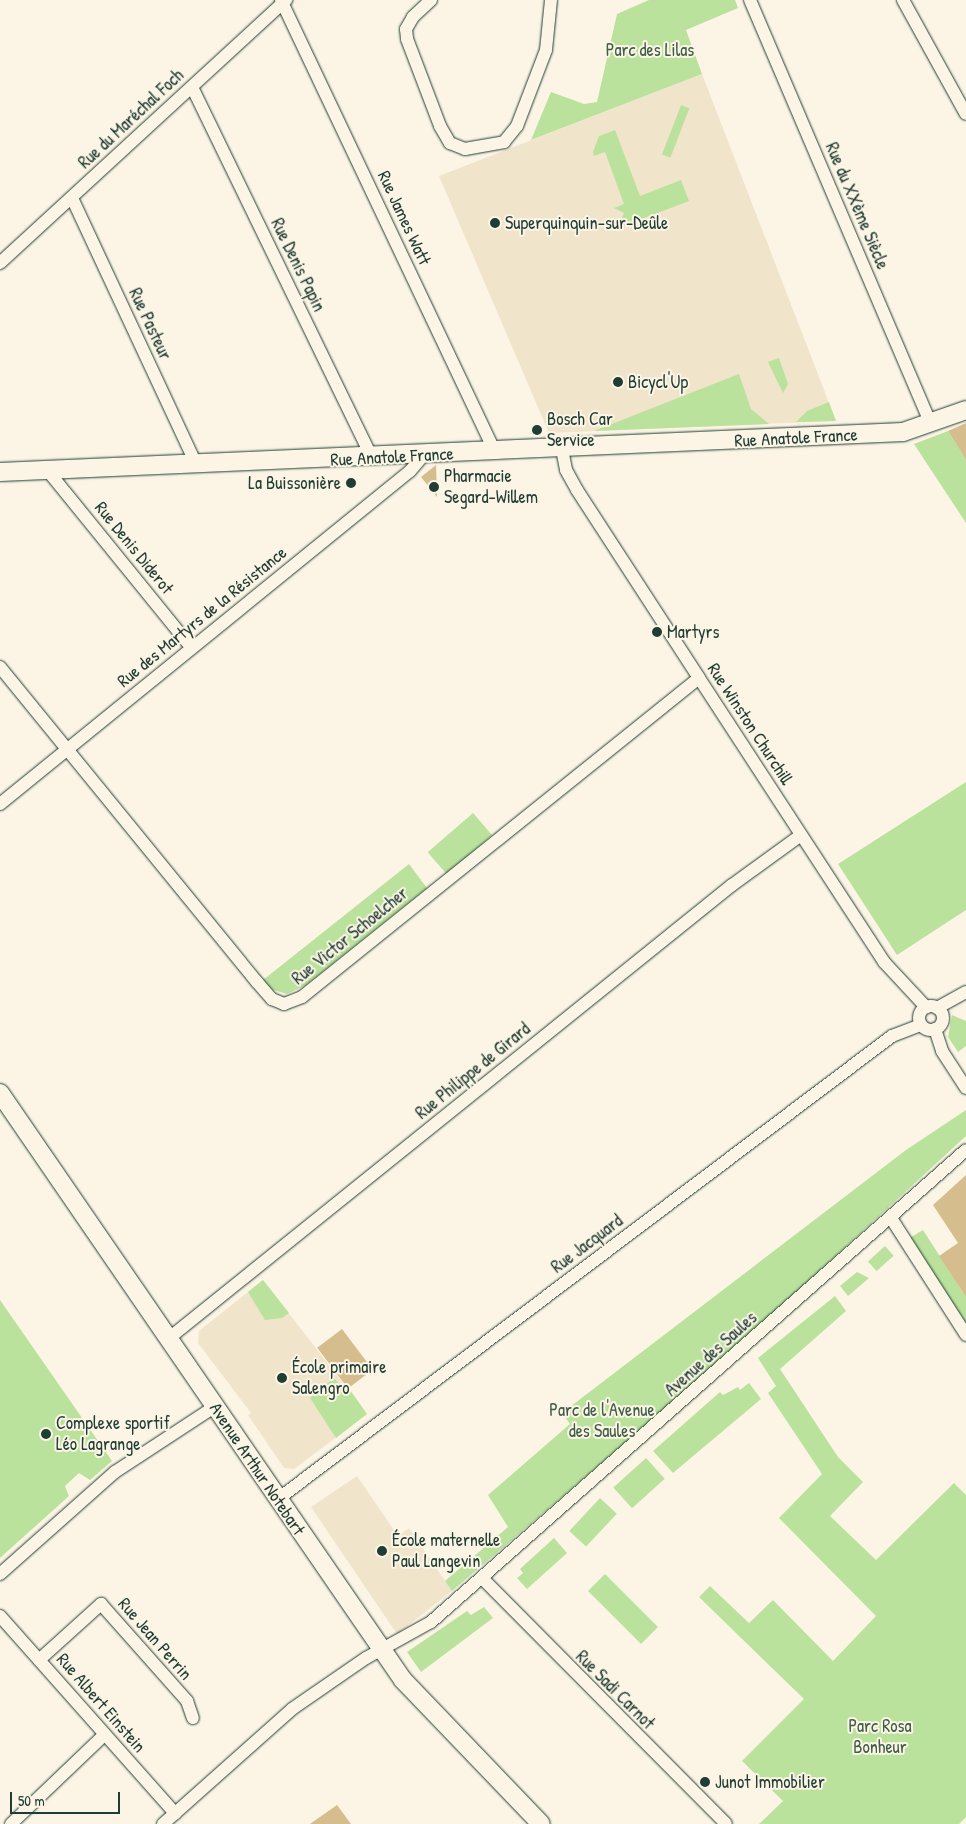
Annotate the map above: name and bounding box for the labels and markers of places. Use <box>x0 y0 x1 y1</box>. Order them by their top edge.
place label: Superquinquin-sur-Deûle <box>505 212 668 234</box>
marker: Superquinquin-sur-Deûle <box>489 217 501 229</box>
place label: Bicycl'Up <box>628 371 688 393</box>
marker: Bicycl'Up <box>612 376 624 388</box>
place label: Bosch Car Service <box>547 409 613 452</box>
marker: Bosch Car Service <box>531 424 543 436</box>
place label: Pharmacie Segard-Willem <box>444 466 538 508</box>
place label: La Buissonière <box>248 472 341 494</box>
marker: La Buissonière <box>345 477 357 489</box>
marker: Pharmacie Segard-Willem <box>428 481 440 493</box>
place label: Martyrs <box>667 621 719 643</box>
marker: Martyrs <box>651 626 663 638</box>
place label: École primaire Salengro <box>292 1357 386 1400</box>
marker: École primaire Salengro <box>276 1372 288 1384</box>
place label: Complexe sportif Léo Lagrange <box>56 1413 170 1456</box>
marker: Complexe sportif Léo Lagrange <box>40 1428 52 1440</box>
place label: École maternelle Paul Langevin <box>392 1530 500 1572</box>
marker: École maternelle Paul Langevin <box>376 1545 388 1557</box>
place label: Junot Immobilier <box>715 1771 825 1793</box>
marker: Junot Immobilier <box>699 1776 711 1788</box>

